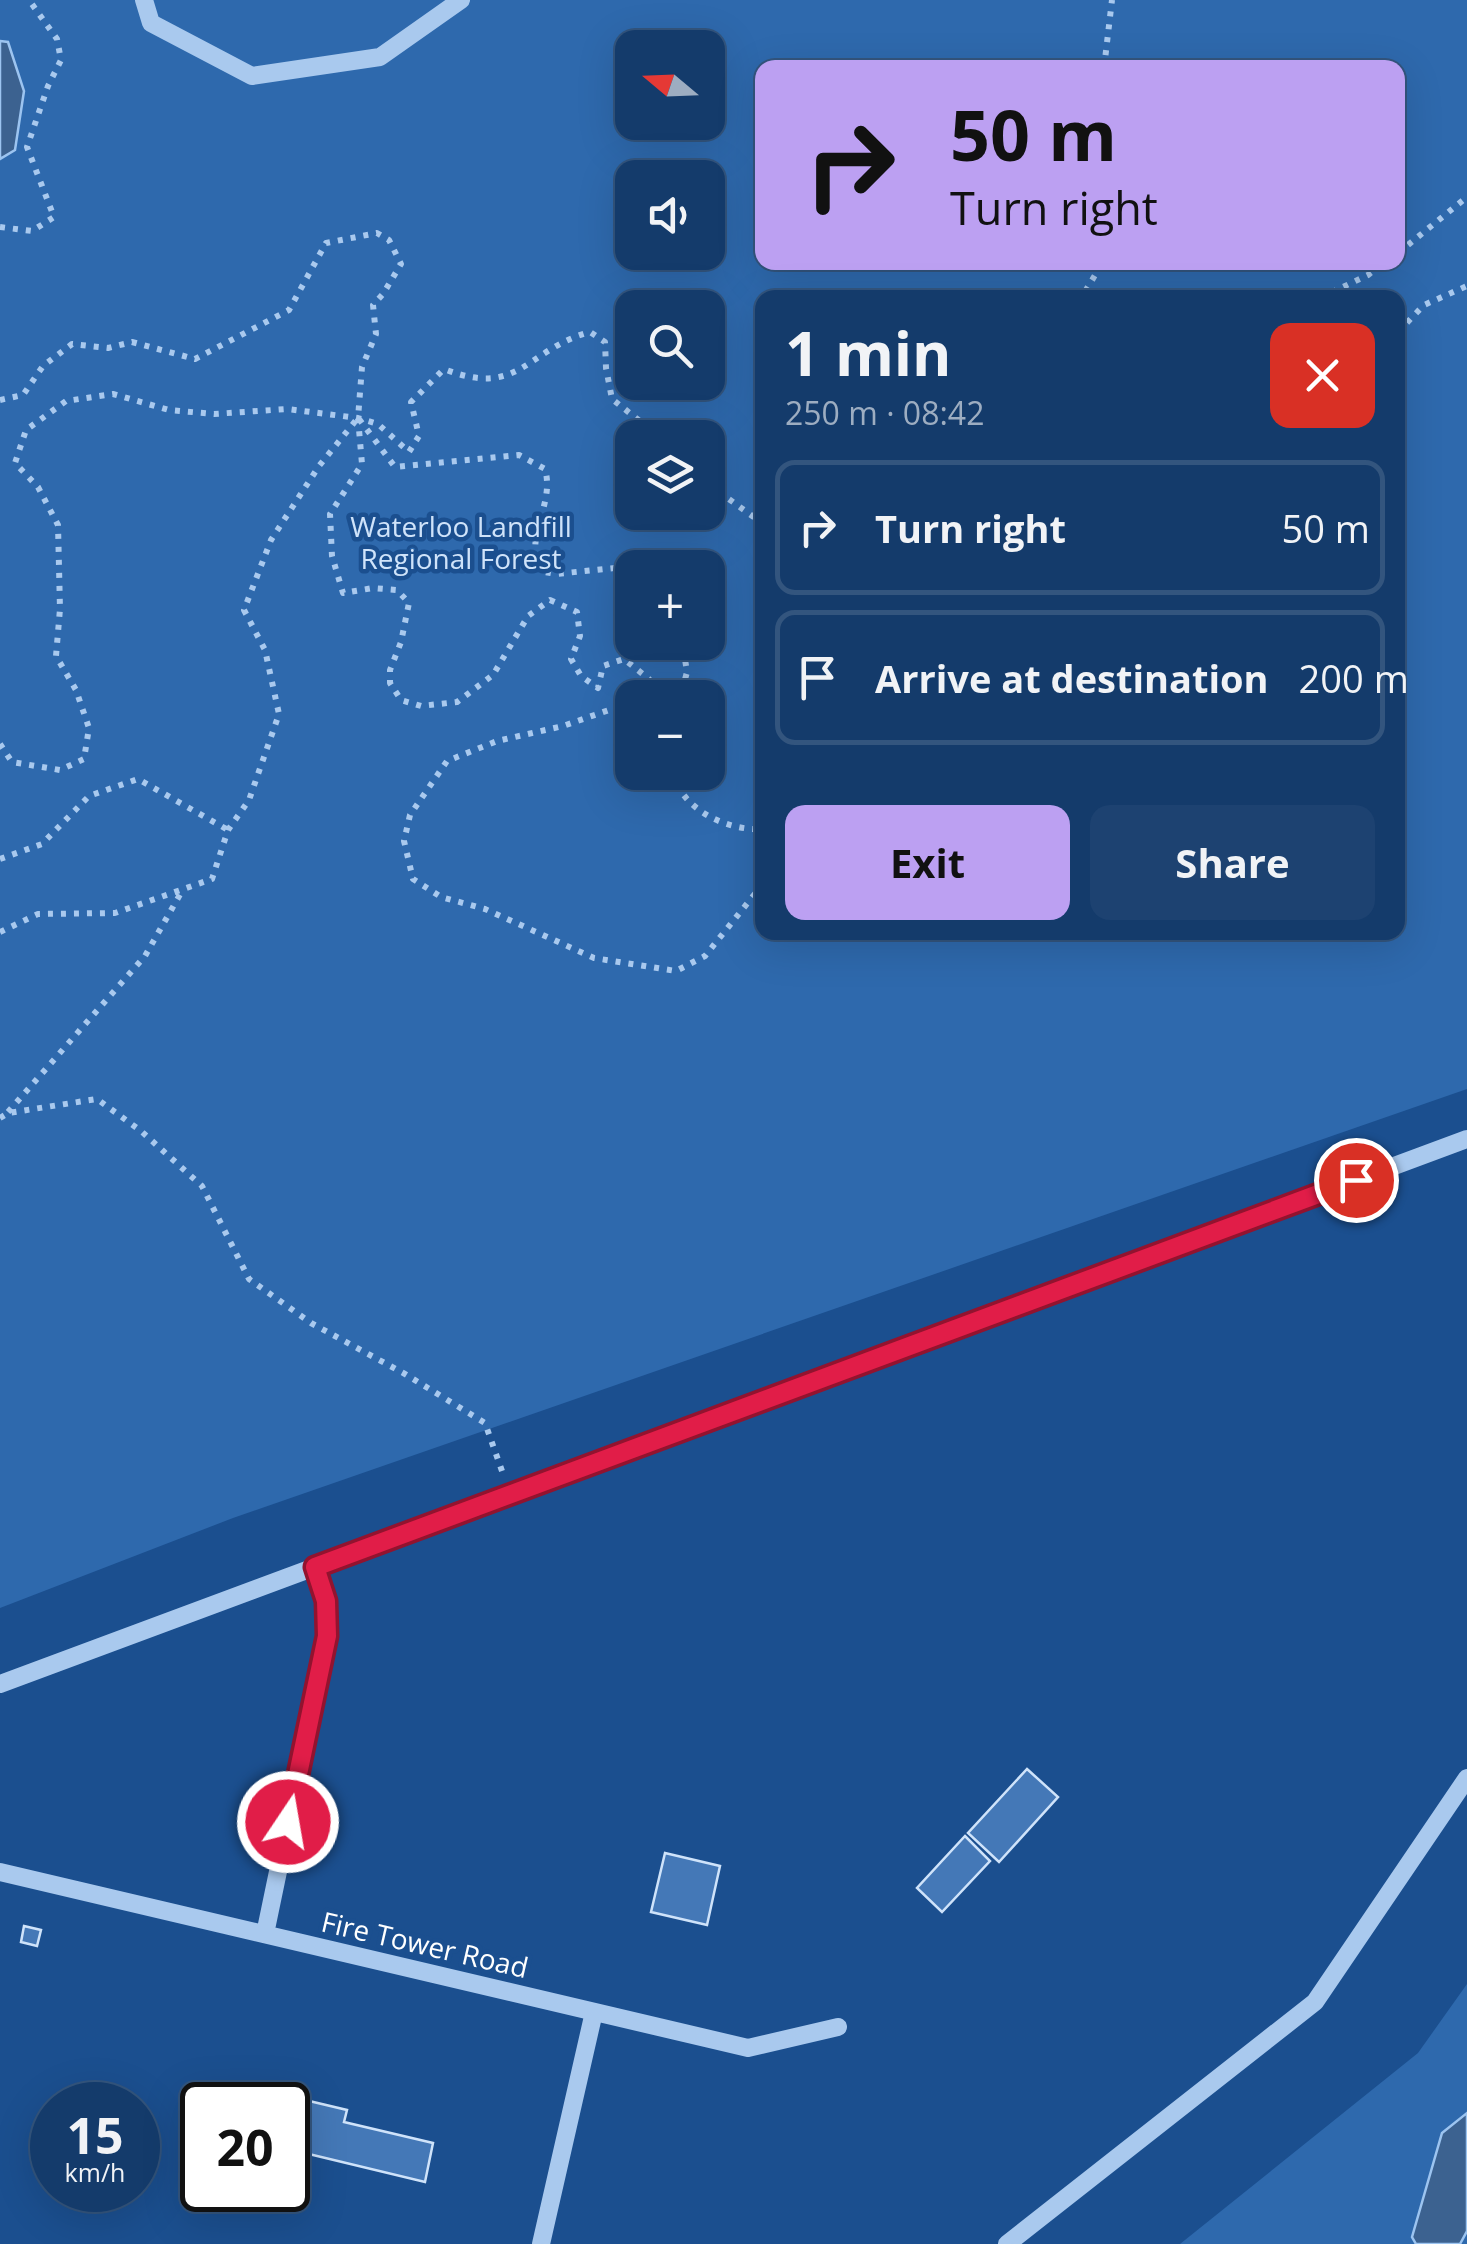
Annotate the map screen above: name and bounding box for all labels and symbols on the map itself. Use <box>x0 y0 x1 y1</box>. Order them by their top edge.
north arrow <box>615 30 725 140</box>
park label: Waterloo Landfill Regional Forest <box>350 507 572 577</box>
pin <box>1314 1138 1399 1223</box>
position arrow <box>236 1770 340 1874</box>
street label: Fire Tower Road <box>318 1902 532 1986</box>
speed limit sign: 20 <box>180 2082 310 2212</box>

